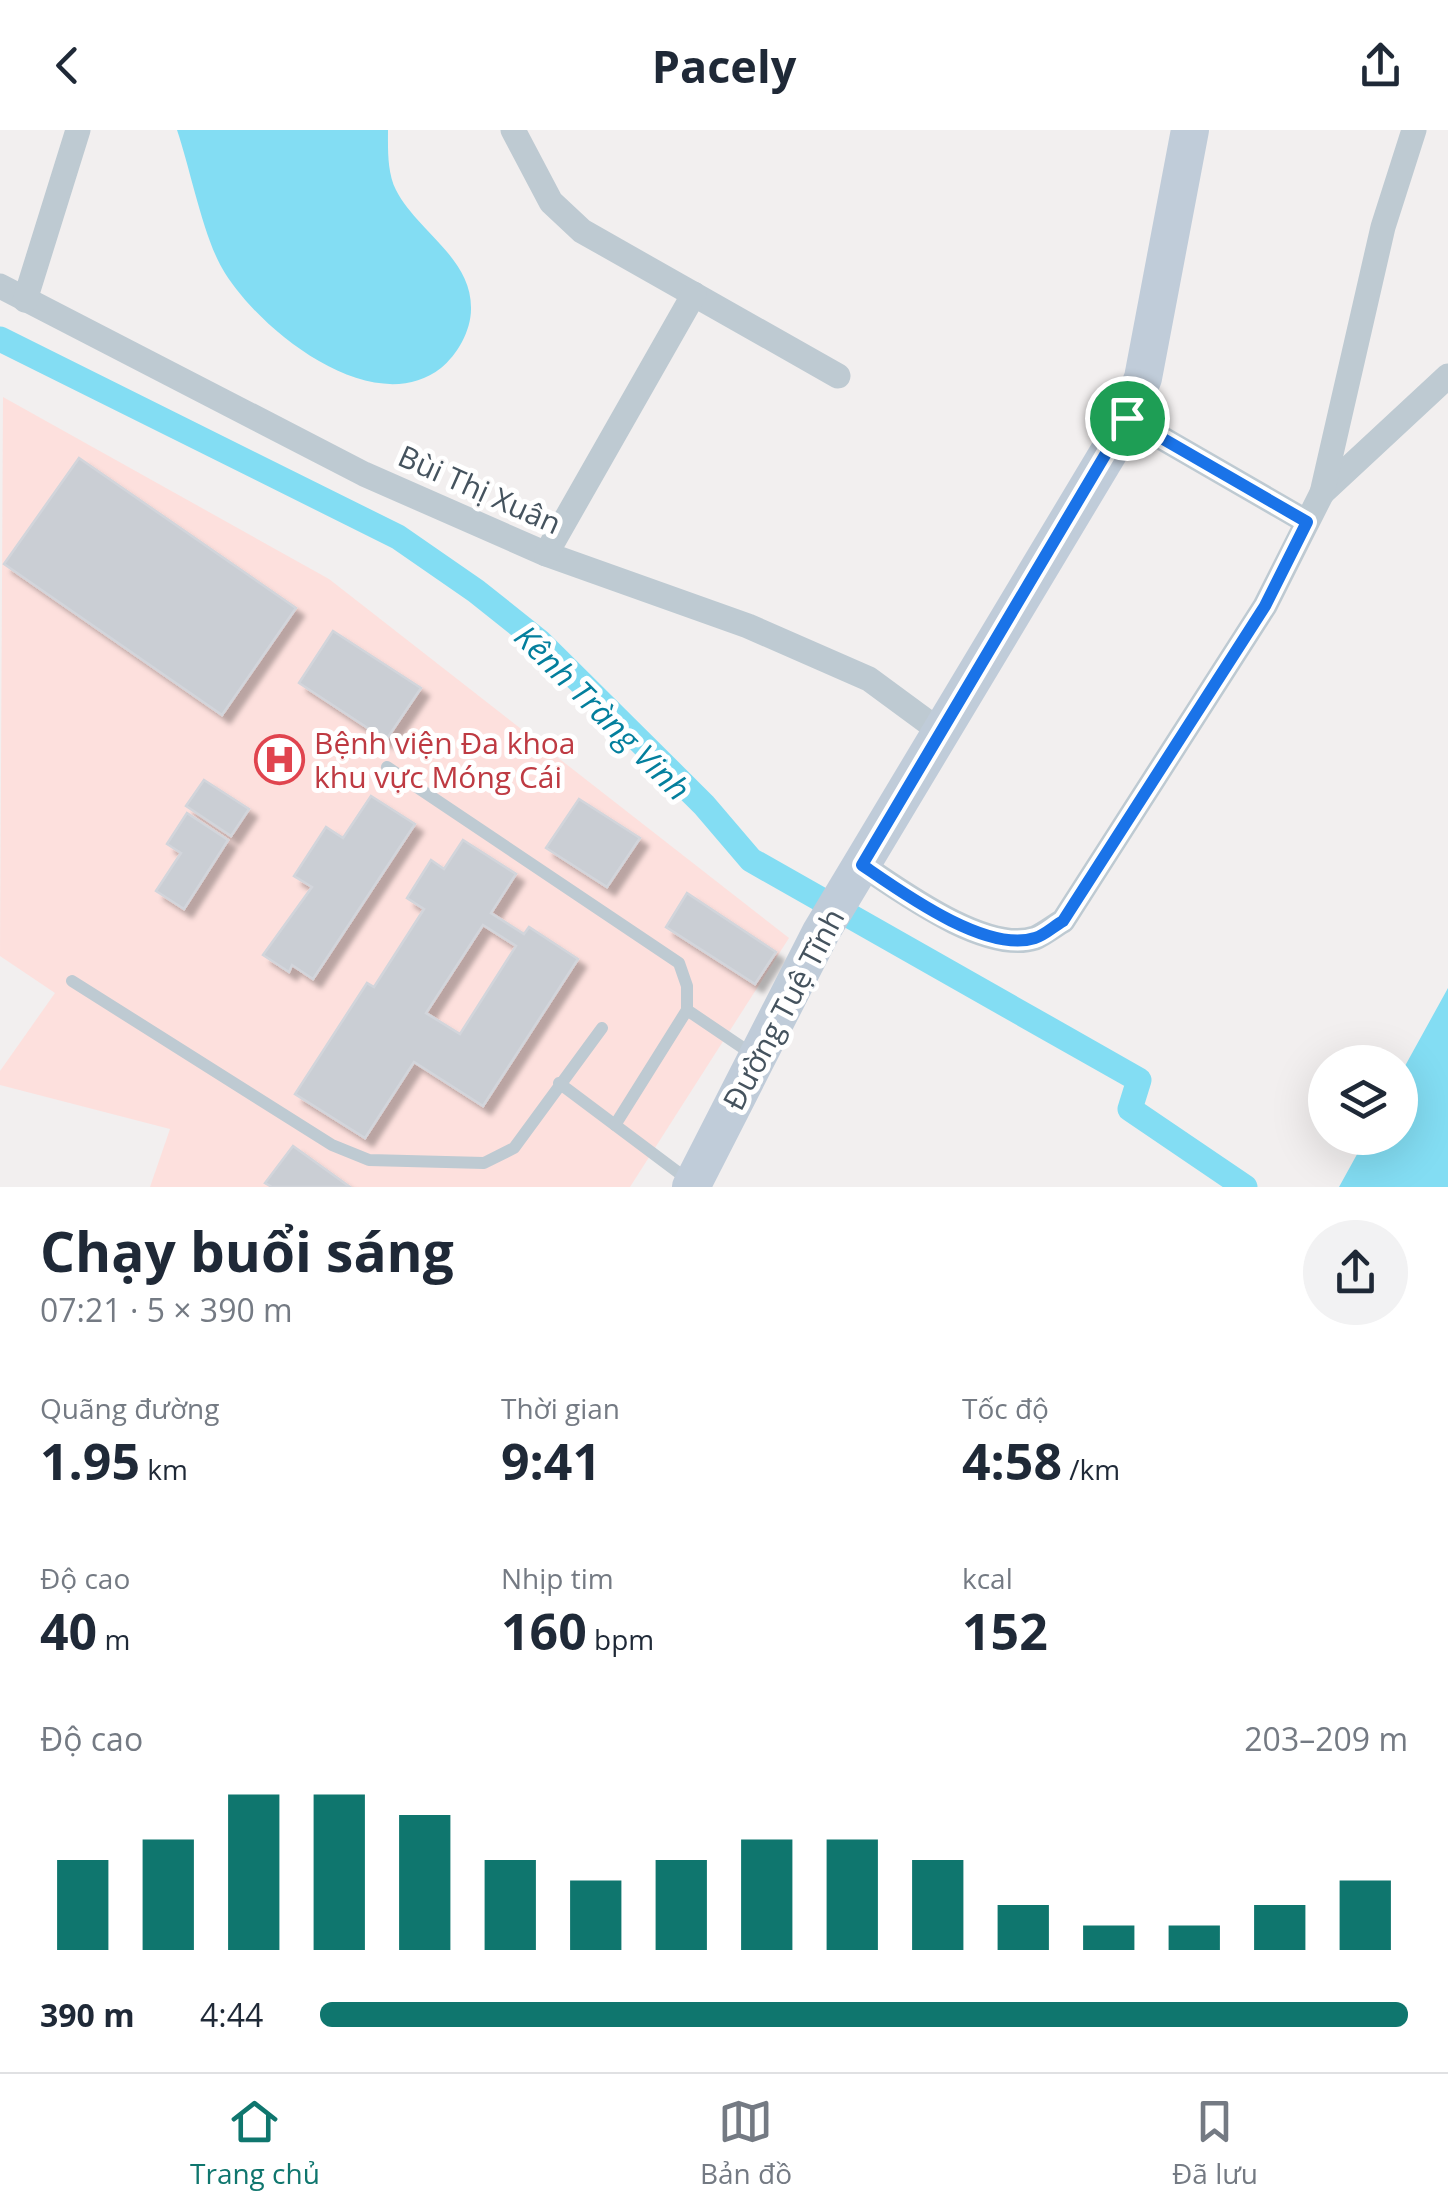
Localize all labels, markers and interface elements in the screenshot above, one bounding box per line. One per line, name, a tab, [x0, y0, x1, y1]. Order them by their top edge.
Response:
text: Pacely	[652, 35, 796, 96]
icon: back	[40, 38, 95, 93]
icon: share	[1353, 38, 1408, 93]
pin	[1085, 376, 1170, 461]
icon: arrive	[1100, 391, 1155, 446]
street label: Bùi Thị Xuân	[392, 435, 568, 543]
water label: Kênh Tràng Vinh	[506, 615, 700, 809]
place label: Bệnh viện Đa khoa khu vực Móng Cái	[314, 722, 576, 797]
hospital icon: Bệnh viện Đa khoa khu vực Móng Cái	[253, 733, 305, 785]
street label: Đường Tuệ Tĩnh	[713, 901, 853, 1117]
map controls	[1308, 1045, 1418, 1155]
button: layers	[1308, 1045, 1418, 1155]
text: Chạy buổi sáng	[40, 1213, 454, 1288]
button: share	[1303, 1220, 1408, 1325]
text: 07:21 · 5 × 390 m	[40, 1288, 293, 1331]
text: Quãng đường	[40, 1389, 219, 1427]
text: Thời gian	[501, 1389, 620, 1427]
text: Tốc độ	[962, 1389, 1049, 1427]
text: 1.95	[40, 1427, 140, 1495]
text: 9:41	[501, 1427, 601, 1495]
text: 4:58	[962, 1427, 1062, 1495]
text: km	[140, 1450, 188, 1488]
text: /km	[1062, 1450, 1120, 1488]
text: Độ cao	[40, 1559, 130, 1597]
text: Nhịp tim	[501, 1559, 614, 1597]
text: kcal	[962, 1559, 1013, 1597]
text: 40	[40, 1597, 97, 1665]
text: 160	[501, 1597, 587, 1665]
text: 152	[962, 1597, 1048, 1665]
text: m	[97, 1620, 130, 1658]
text: bpm	[587, 1620, 654, 1658]
text: Độ cao	[40, 1717, 143, 1760]
text: 203–209 m	[1244, 1717, 1408, 1760]
text: 390 m	[40, 1993, 135, 2036]
text: 4:44	[200, 1993, 263, 2036]
tab: Trang chủ	[190, 2094, 320, 2192]
tab: Bản đồ	[700, 2094, 792, 2192]
tab: Đã lưu	[1172, 2094, 1258, 2192]

